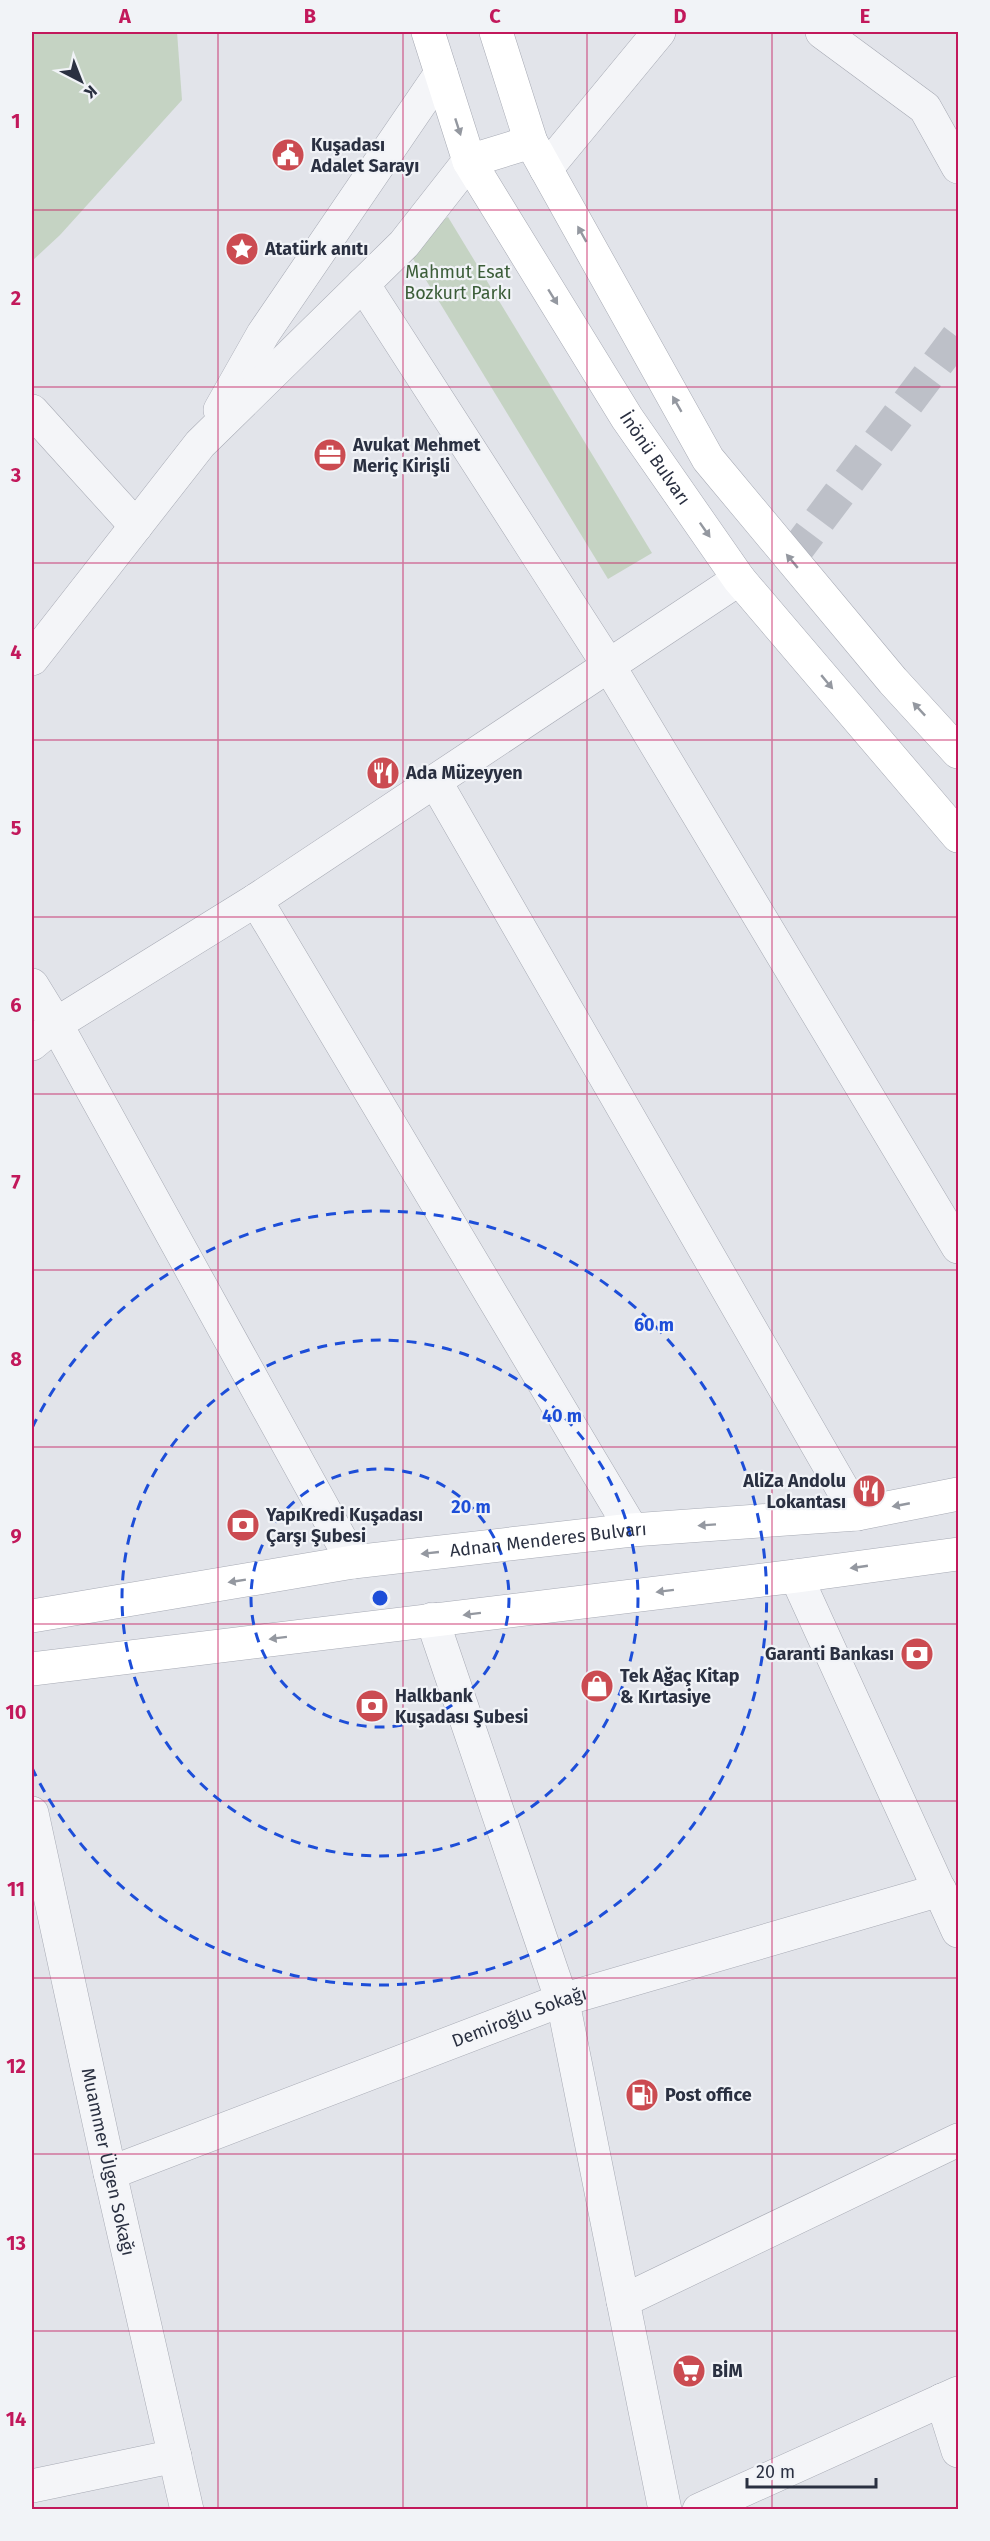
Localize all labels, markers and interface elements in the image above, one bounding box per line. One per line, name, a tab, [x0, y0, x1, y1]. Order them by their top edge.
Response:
text: A	[118, 4, 132, 28]
text: B	[304, 4, 316, 28]
text: C	[489, 4, 501, 28]
text: D	[673, 4, 687, 28]
text: E	[860, 4, 870, 28]
north arrow	[51, 51, 111, 111]
text: K	[80, 81, 101, 103]
text: 1	[11, 109, 21, 133]
one-way arrow	[454, 118, 463, 136]
place label: Kuşadası Adalet Sarayı	[310, 134, 419, 177]
public building icon: Kuşadası Adalet Sarayı	[270, 137, 306, 173]
one-way arrow	[577, 225, 587, 242]
place icon: Atatürk anıtı	[224, 231, 260, 267]
place label: Atatürk anıtı	[264, 238, 368, 260]
park label: Mahmut Esat Bozkurt Parkı	[404, 261, 512, 304]
text: 2	[11, 286, 21, 310]
one-way arrow	[547, 289, 558, 305]
one-way arrow	[671, 396, 682, 412]
street label: İnönü Bulvarı	[615, 407, 695, 509]
place label: Avukat Mehmet Meriç Kirişli	[352, 434, 482, 477]
office icon: Avukat Mehmet Meriç Kirişli	[312, 437, 348, 473]
text: 3	[10, 463, 21, 487]
one-way arrow	[699, 522, 711, 538]
one-way arrow	[785, 553, 798, 569]
text: 4	[10, 640, 22, 664]
one-way arrow	[820, 674, 833, 689]
one-way arrow	[913, 702, 926, 717]
restaurant icon: Ada Müzeyyen	[365, 755, 401, 791]
place label: Ada Müzeyyen	[405, 762, 523, 784]
text: 5	[11, 816, 22, 840]
text: 6	[10, 993, 22, 1017]
text: 7	[11, 1170, 21, 1194]
text: 60 m	[634, 1314, 674, 1336]
text: 8	[10, 1347, 22, 1371]
text: 40 m	[542, 1405, 582, 1427]
place label: AliZa Andolu Lokantası	[742, 1470, 846, 1513]
restaurant icon: AliZa Andolu Lokantası	[851, 1473, 887, 1509]
text: 20 m	[451, 1496, 491, 1518]
one-way arrow	[891, 1501, 910, 1510]
place label: YapıKredi Kuşadası Çarşı Şubesi	[265, 1504, 423, 1547]
bank icon: YapıKredi Kuşadası Çarşı Şubesi	[225, 1507, 261, 1543]
street label: Adnan Menderes Bulvarı	[449, 1518, 647, 1562]
one-way arrow	[698, 1520, 717, 1529]
text: 9	[10, 1524, 22, 1548]
one-way arrow	[420, 1548, 439, 1558]
one-way arrow	[849, 1563, 868, 1572]
one-way arrow	[227, 1576, 246, 1585]
one-way arrow	[656, 1586, 675, 1596]
centre of rings	[370, 1588, 390, 1608]
one-way arrow	[462, 1609, 481, 1619]
one-way arrow	[269, 1633, 288, 1643]
bank icon: Garanti Bankası	[899, 1636, 935, 1672]
place label: Garanti Bankası	[765, 1643, 894, 1665]
place label: Tek Ağaç Kitap & Kırtasiye	[620, 1665, 740, 1708]
shop icon: Tek Ağaç Kitap & Kırtasiye	[579, 1668, 615, 1704]
place label: Halkbank Kuşadası Şubesi	[395, 1685, 528, 1728]
bank icon: Halkbank Kuşadası Şubesi	[354, 1688, 390, 1724]
text: 10	[6, 1700, 26, 1724]
text: 11	[7, 1877, 25, 1901]
street label: Demiroğlu Sokağı	[449, 1982, 589, 2052]
text: 12	[6, 2054, 26, 2078]
street label: Muammer Ülgen Sokağı	[77, 2066, 140, 2258]
fuel station icon: Post office	[624, 2077, 660, 2113]
place label: Post office	[665, 2084, 752, 2106]
text: 13	[6, 2231, 26, 2255]
supermarket icon: BİM	[671, 2353, 707, 2389]
place label: BİM	[712, 2360, 743, 2382]
text: 14	[6, 2407, 26, 2431]
scale bar	[747, 2451, 876, 2489]
text: 20 m	[756, 2461, 795, 2483]

